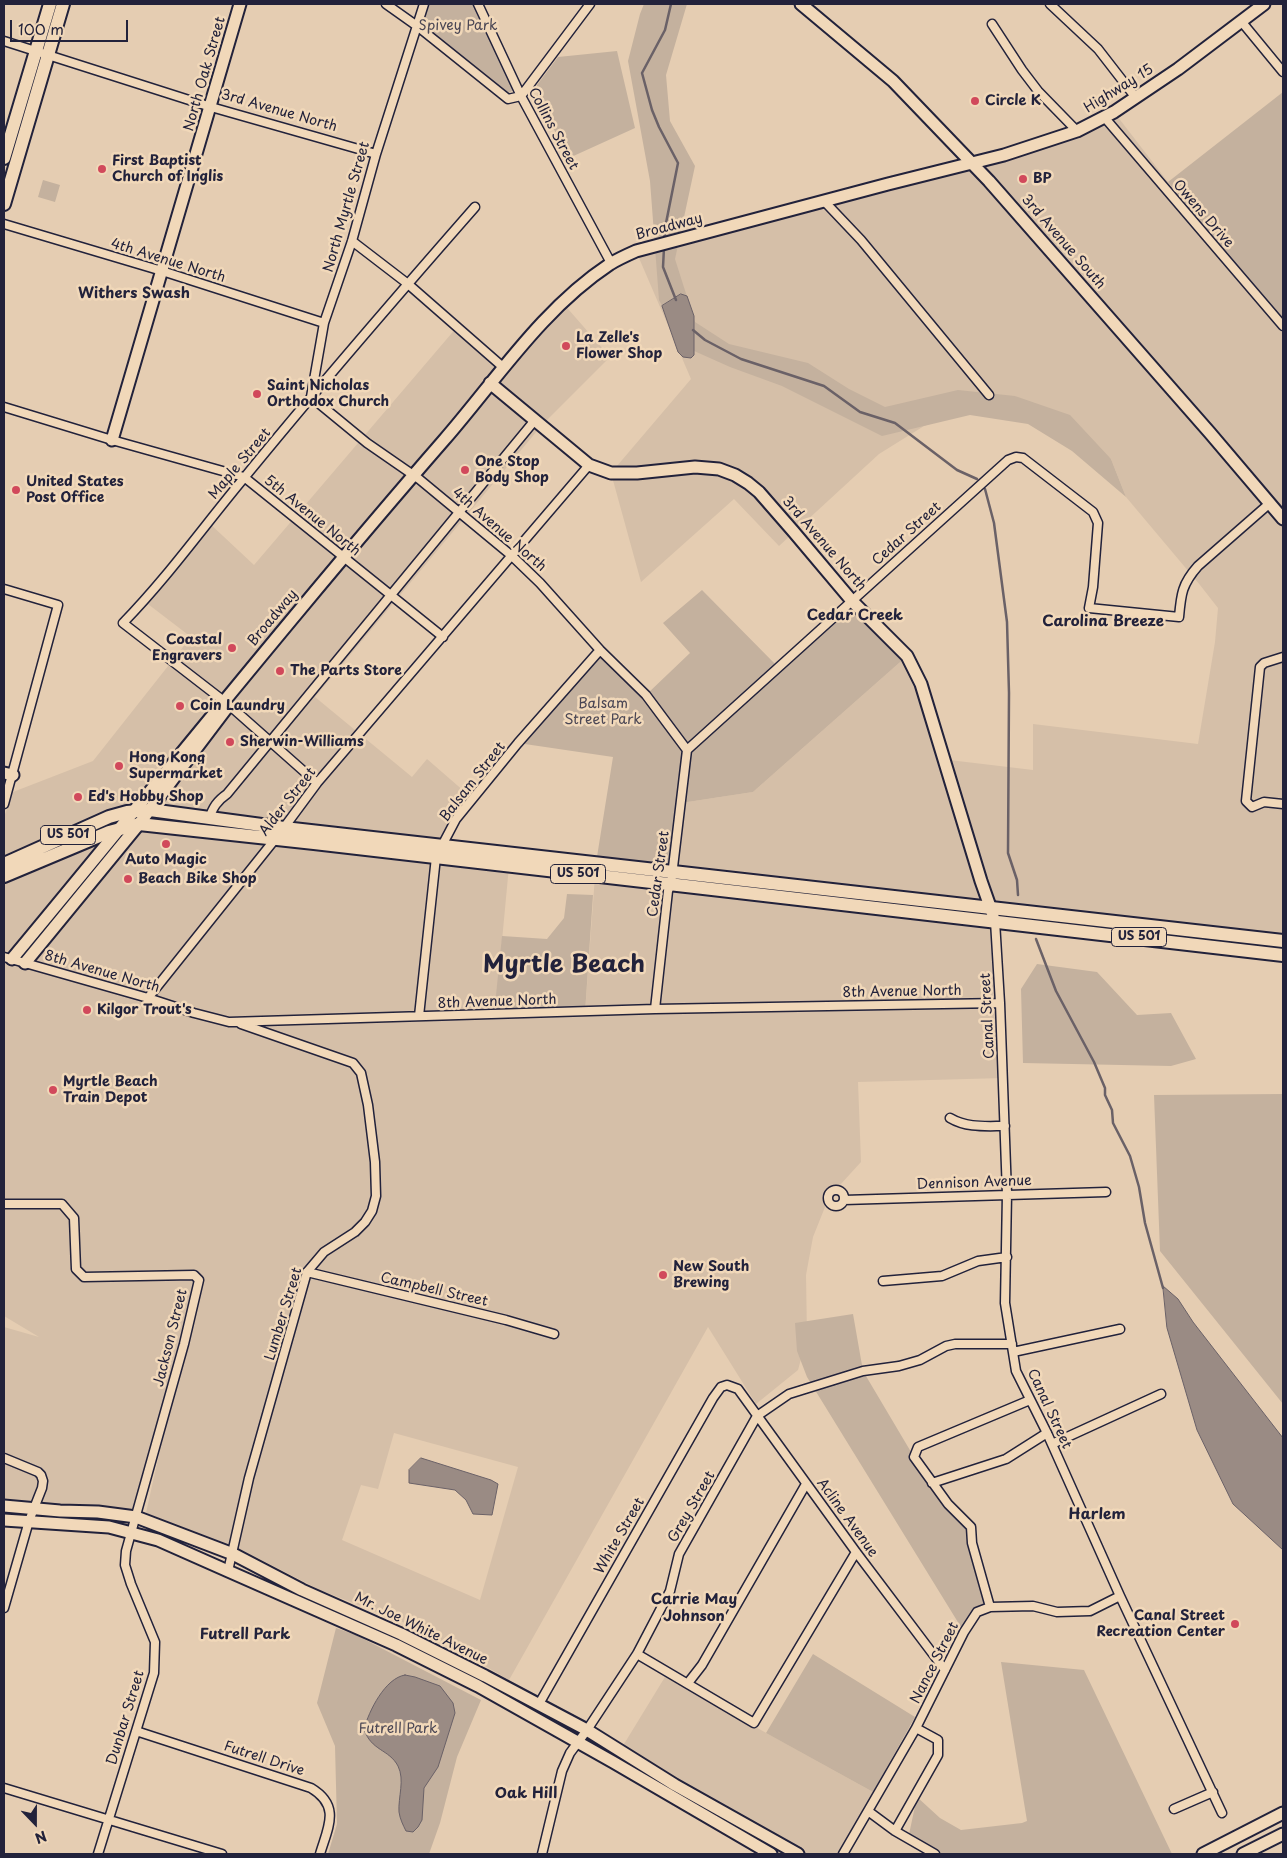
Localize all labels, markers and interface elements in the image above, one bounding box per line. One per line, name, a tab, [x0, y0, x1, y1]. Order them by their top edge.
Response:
scale bar	[12, 10, 130, 42]
street label: North Oak Street	[181, 15, 229, 133]
text: 100 m	[18, 17, 64, 40]
park label: Spivey Park	[419, 18, 497, 34]
street label: Highway 15	[1081, 61, 1157, 117]
street label: Collins Street	[524, 85, 582, 173]
street label: 3rd Avenue North	[219, 86, 339, 136]
place label: Circle K	[985, 93, 1041, 109]
marker: Circle K	[969, 95, 981, 107]
street label: North Myrtle Street	[320, 140, 374, 274]
place label: First Baptist Church of Inglis	[112, 153, 223, 186]
marker: First Baptist Church of Inglis	[96, 163, 108, 175]
place label: BP	[1033, 171, 1052, 187]
marker: BP	[1017, 173, 1029, 185]
street label: Owens Drive	[1169, 177, 1237, 251]
street label: 3rd Avenue South	[1018, 191, 1108, 293]
street label: Broadway	[634, 210, 704, 244]
street label: 4th Avenue North	[109, 236, 227, 286]
district label: Withers Swash	[78, 285, 190, 303]
place label: La Zelle's Flower Shop	[576, 330, 662, 362]
marker: La Zelle's Flower Shop	[560, 340, 572, 352]
place label: Saint Nicholas Orthodox Church	[267, 378, 389, 411]
marker: Saint Nicholas Orthodox Church	[251, 388, 263, 400]
street label: Maple Street	[205, 425, 275, 503]
place label: One Stop Body Shop	[475, 454, 549, 487]
marker: One Stop Body Shop	[459, 464, 471, 476]
street label: 5th Avenue North	[261, 472, 363, 560]
place label: United States Post Office	[26, 474, 124, 507]
marker: United States Post Office	[10, 484, 22, 496]
street label: 4th Avenue North	[449, 485, 549, 575]
street label: 3rd Avenue North	[778, 493, 870, 595]
street label: Cedar Street	[869, 499, 945, 569]
street label: Broadway	[245, 586, 301, 650]
district label: Cedar Creek	[807, 607, 903, 625]
district label: Carolina Breeze	[1042, 613, 1164, 631]
place label: Coastal Engravers	[152, 632, 222, 664]
marker: Coastal Engravers	[226, 642, 238, 654]
place label: The Parts Store	[290, 663, 402, 679]
marker: The Parts Store	[274, 665, 286, 677]
park label: Balsam Street Park	[564, 696, 642, 729]
place label: Coin Laundry	[190, 698, 285, 714]
marker: Coin Laundry	[174, 700, 186, 712]
place label: Sherwin-Williams	[240, 734, 364, 750]
marker: Sherwin-Williams	[224, 736, 236, 748]
street label: Balsam Street	[437, 739, 509, 825]
place label: Hong Kong Supermarket	[129, 750, 223, 782]
marker: Hong Kong Supermarket	[113, 760, 125, 772]
street label: Alder Street	[256, 765, 320, 839]
place label: Ed's Hobby Shop	[88, 789, 203, 805]
marker: Ed's Hobby Shop	[72, 791, 84, 803]
road number: US 501	[40, 826, 96, 844]
street label: Cedar Street	[645, 830, 673, 918]
marker: Auto Magic	[160, 838, 172, 850]
place label: Auto Magic	[125, 852, 207, 868]
road number: US 501	[550, 864, 606, 884]
place label: Beach Bike Shop	[138, 871, 257, 887]
marker: Beach Bike Shop	[122, 873, 134, 885]
road number: US 501	[1112, 928, 1166, 946]
street label: 8th Avenue North	[42, 948, 162, 996]
district label: Myrtle Beach	[483, 951, 645, 979]
street label: Canal Street	[977, 973, 999, 1059]
street label: 8th Avenue North	[842, 983, 962, 1001]
street label: 8th Avenue North	[437, 992, 557, 1012]
place label: Kilgor Trout's	[97, 1002, 192, 1018]
marker: Kilgor Trout's	[81, 1004, 93, 1016]
place label: Myrtle Beach Train Depot	[63, 1074, 158, 1106]
marker: Myrtle Beach Train Depot	[47, 1084, 59, 1096]
street label: Dennison Avenue	[916, 1173, 1032, 1193]
place label: New South Brewing	[673, 1259, 749, 1292]
street label: Lumber Street	[262, 1266, 306, 1362]
street label: Campbell Street	[379, 1269, 489, 1311]
marker: New South Brewing	[657, 1269, 669, 1281]
street label: Jackson Street	[151, 1287, 191, 1389]
street label: Canal Street	[1023, 1366, 1075, 1452]
street label: Grey Street	[665, 1468, 719, 1546]
street label: Acline Avenue	[813, 1475, 881, 1561]
street label: White Street	[591, 1495, 649, 1577]
district label: Harlem	[1069, 1506, 1125, 1524]
street label: Mr. Joe White Avenue	[351, 1589, 491, 1669]
district label: Carrie May Johnson	[651, 1591, 737, 1626]
place label: Canal Street Recreation Center	[1096, 1608, 1225, 1640]
marker: Canal Street Recreation Center	[1229, 1618, 1241, 1630]
street label: Nance Street	[907, 1619, 963, 1707]
district label: Futrell Park	[200, 1626, 290, 1644]
street label: Dunbar Street	[104, 1669, 148, 1767]
park label: Futrell Park	[358, 1721, 438, 1737]
street label: Futrell Drive	[222, 1738, 306, 1780]
district label: Oak Hill	[495, 1785, 557, 1803]
north arrow	[10, 1798, 60, 1848]
text: N	[32, 1826, 50, 1849]

